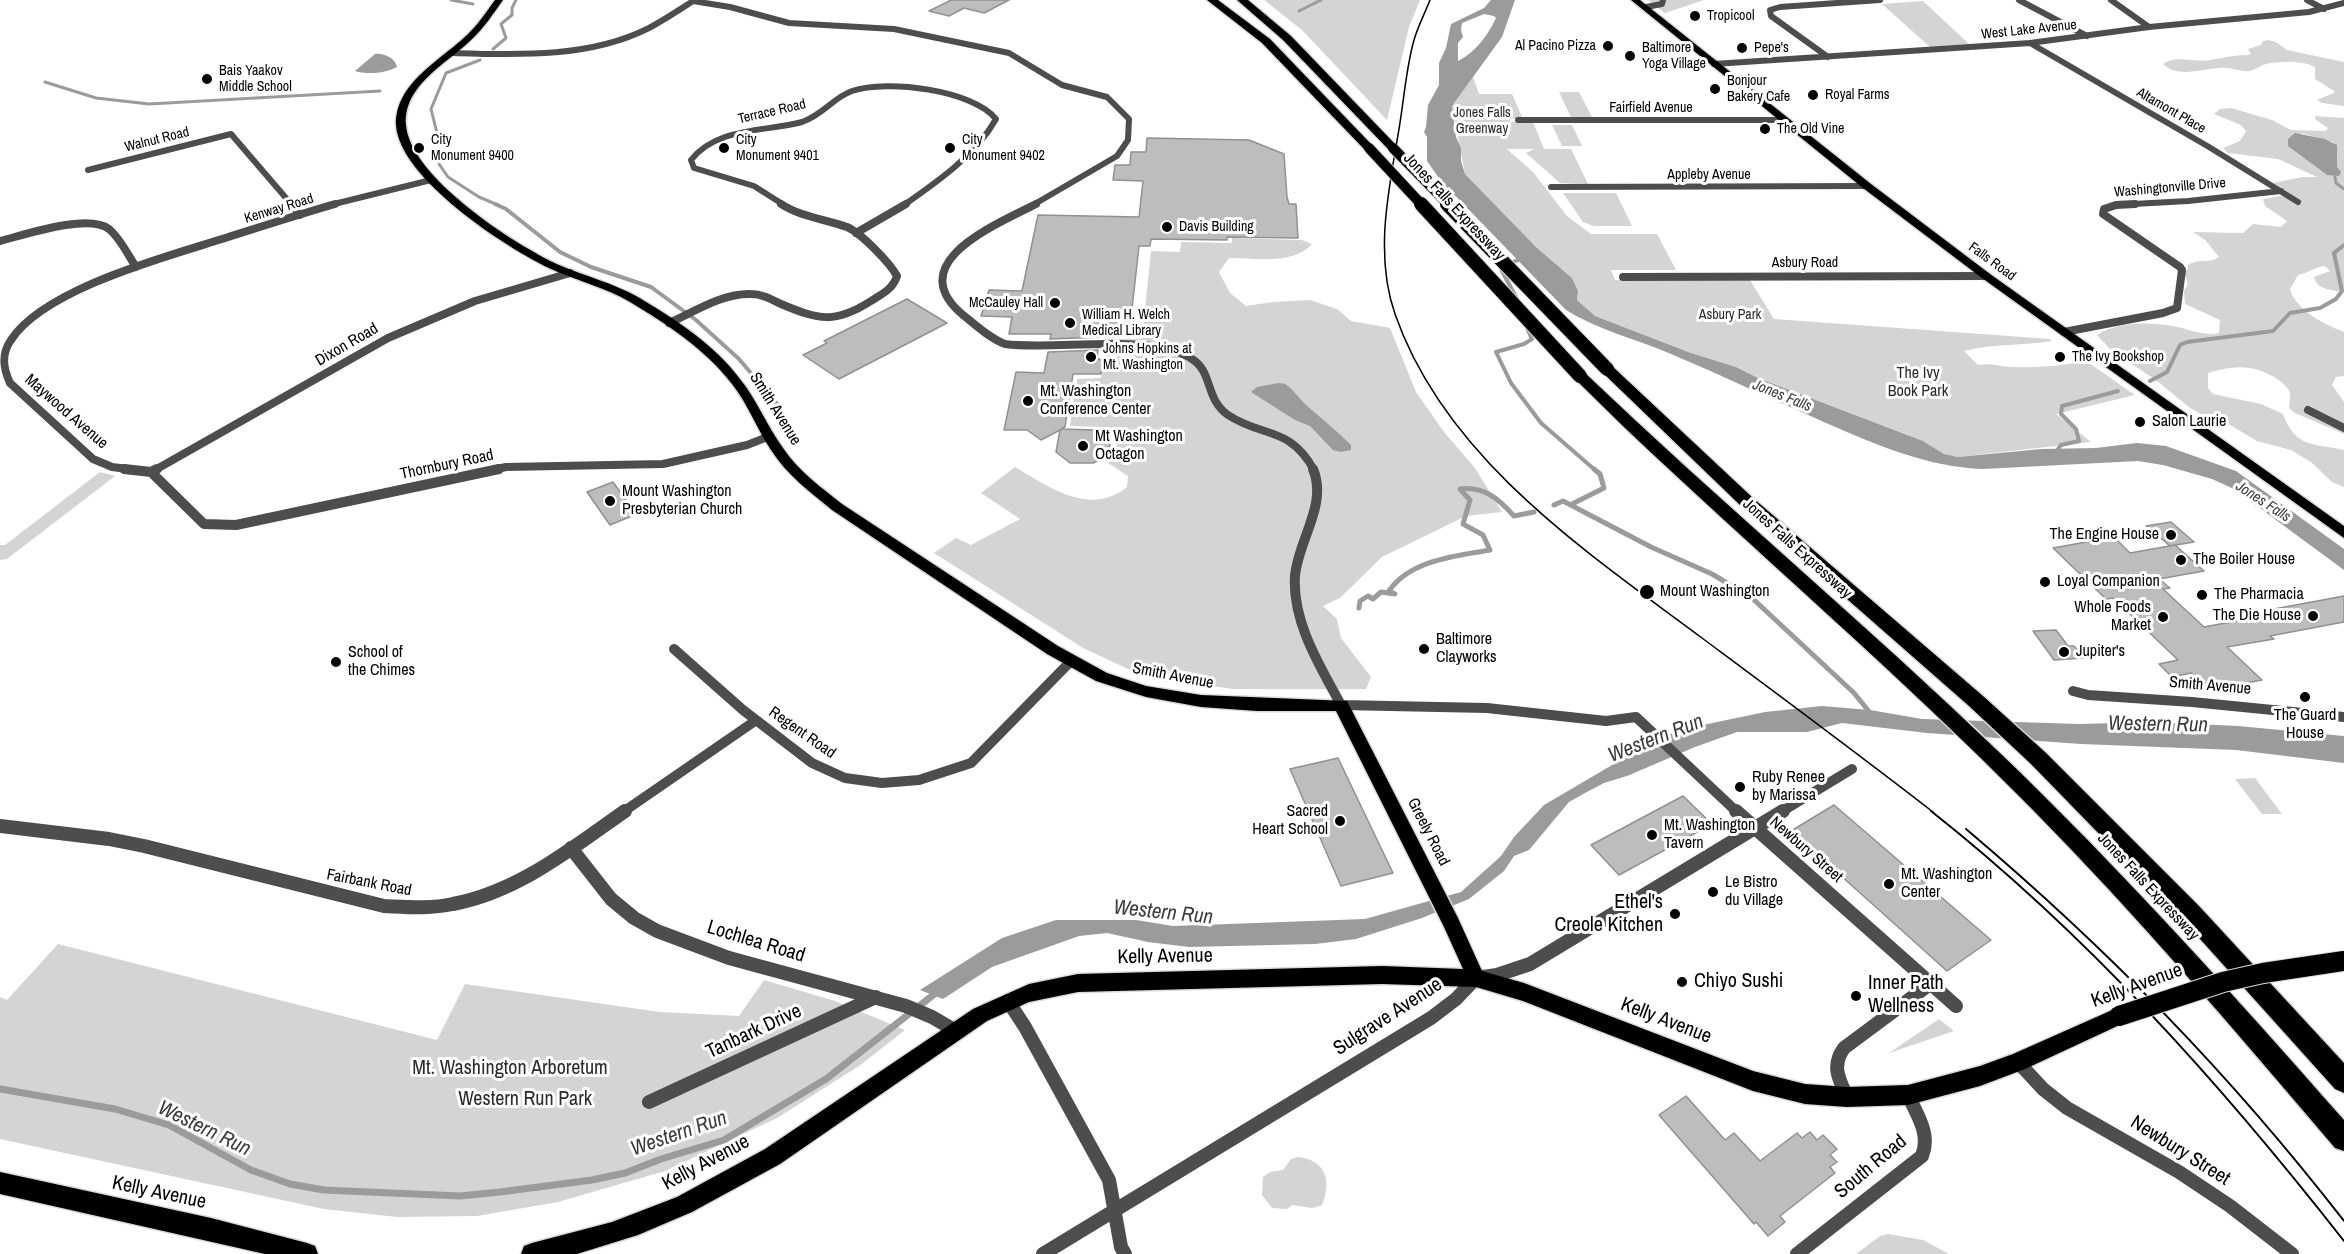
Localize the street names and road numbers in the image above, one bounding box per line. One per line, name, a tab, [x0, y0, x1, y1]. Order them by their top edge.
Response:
street label: West Lake Avenue	[1980, 17, 2078, 43]
street label: Altamont Place	[2133, 84, 2209, 138]
street label: Terrace Road	[737, 96, 807, 128]
street label: Fairfield Avenue	[1609, 100, 1693, 116]
street label: Walnut Road	[123, 124, 191, 156]
street label: Jones Falls Expressway	[1399, 149, 1509, 265]
street label: Appleby Avenue	[1667, 167, 1751, 183]
street label: Washingtonville Drive	[2114, 175, 2226, 201]
street label: Kenway Road	[242, 191, 316, 227]
street label: Falls Road	[1965, 239, 2019, 285]
street label: Asbury Road	[1772, 255, 1838, 271]
street label: Dixon Road	[312, 319, 382, 371]
street label: Smith Avenue	[745, 369, 805, 449]
street label: Maywood Avenue	[20, 371, 112, 453]
street label: Thornbury Road	[399, 446, 495, 484]
street label: Jones Falls Expressway	[1739, 495, 1855, 603]
street label: Smith Avenue	[1131, 659, 1215, 693]
street label: Smith Avenue	[2168, 673, 2252, 699]
street label: Regent Road	[765, 703, 839, 763]
street label: Greely Road	[1403, 795, 1453, 869]
street label: Newbury Street	[1766, 813, 1846, 887]
street label: Jones Falls Expressway	[2093, 829, 2203, 945]
street label: Fairbank Road	[325, 865, 413, 901]
street label: Lochlea Road	[704, 916, 808, 968]
street label: Kelly Avenue	[1117, 944, 1213, 970]
street label: Kelly Avenue	[2088, 958, 2186, 1014]
street label: Sulgrave Avenue	[1329, 973, 1447, 1061]
street label: Kelly Avenue	[1617, 993, 1715, 1049]
street label: Tanbark Drive	[703, 999, 805, 1065]
street label: Newbury Street	[2126, 1111, 2234, 1191]
street label: Kelly Avenue	[658, 1130, 754, 1196]
street label: South Road	[1830, 1130, 1912, 1204]
street label: Kelly Avenue	[110, 1171, 208, 1215]

